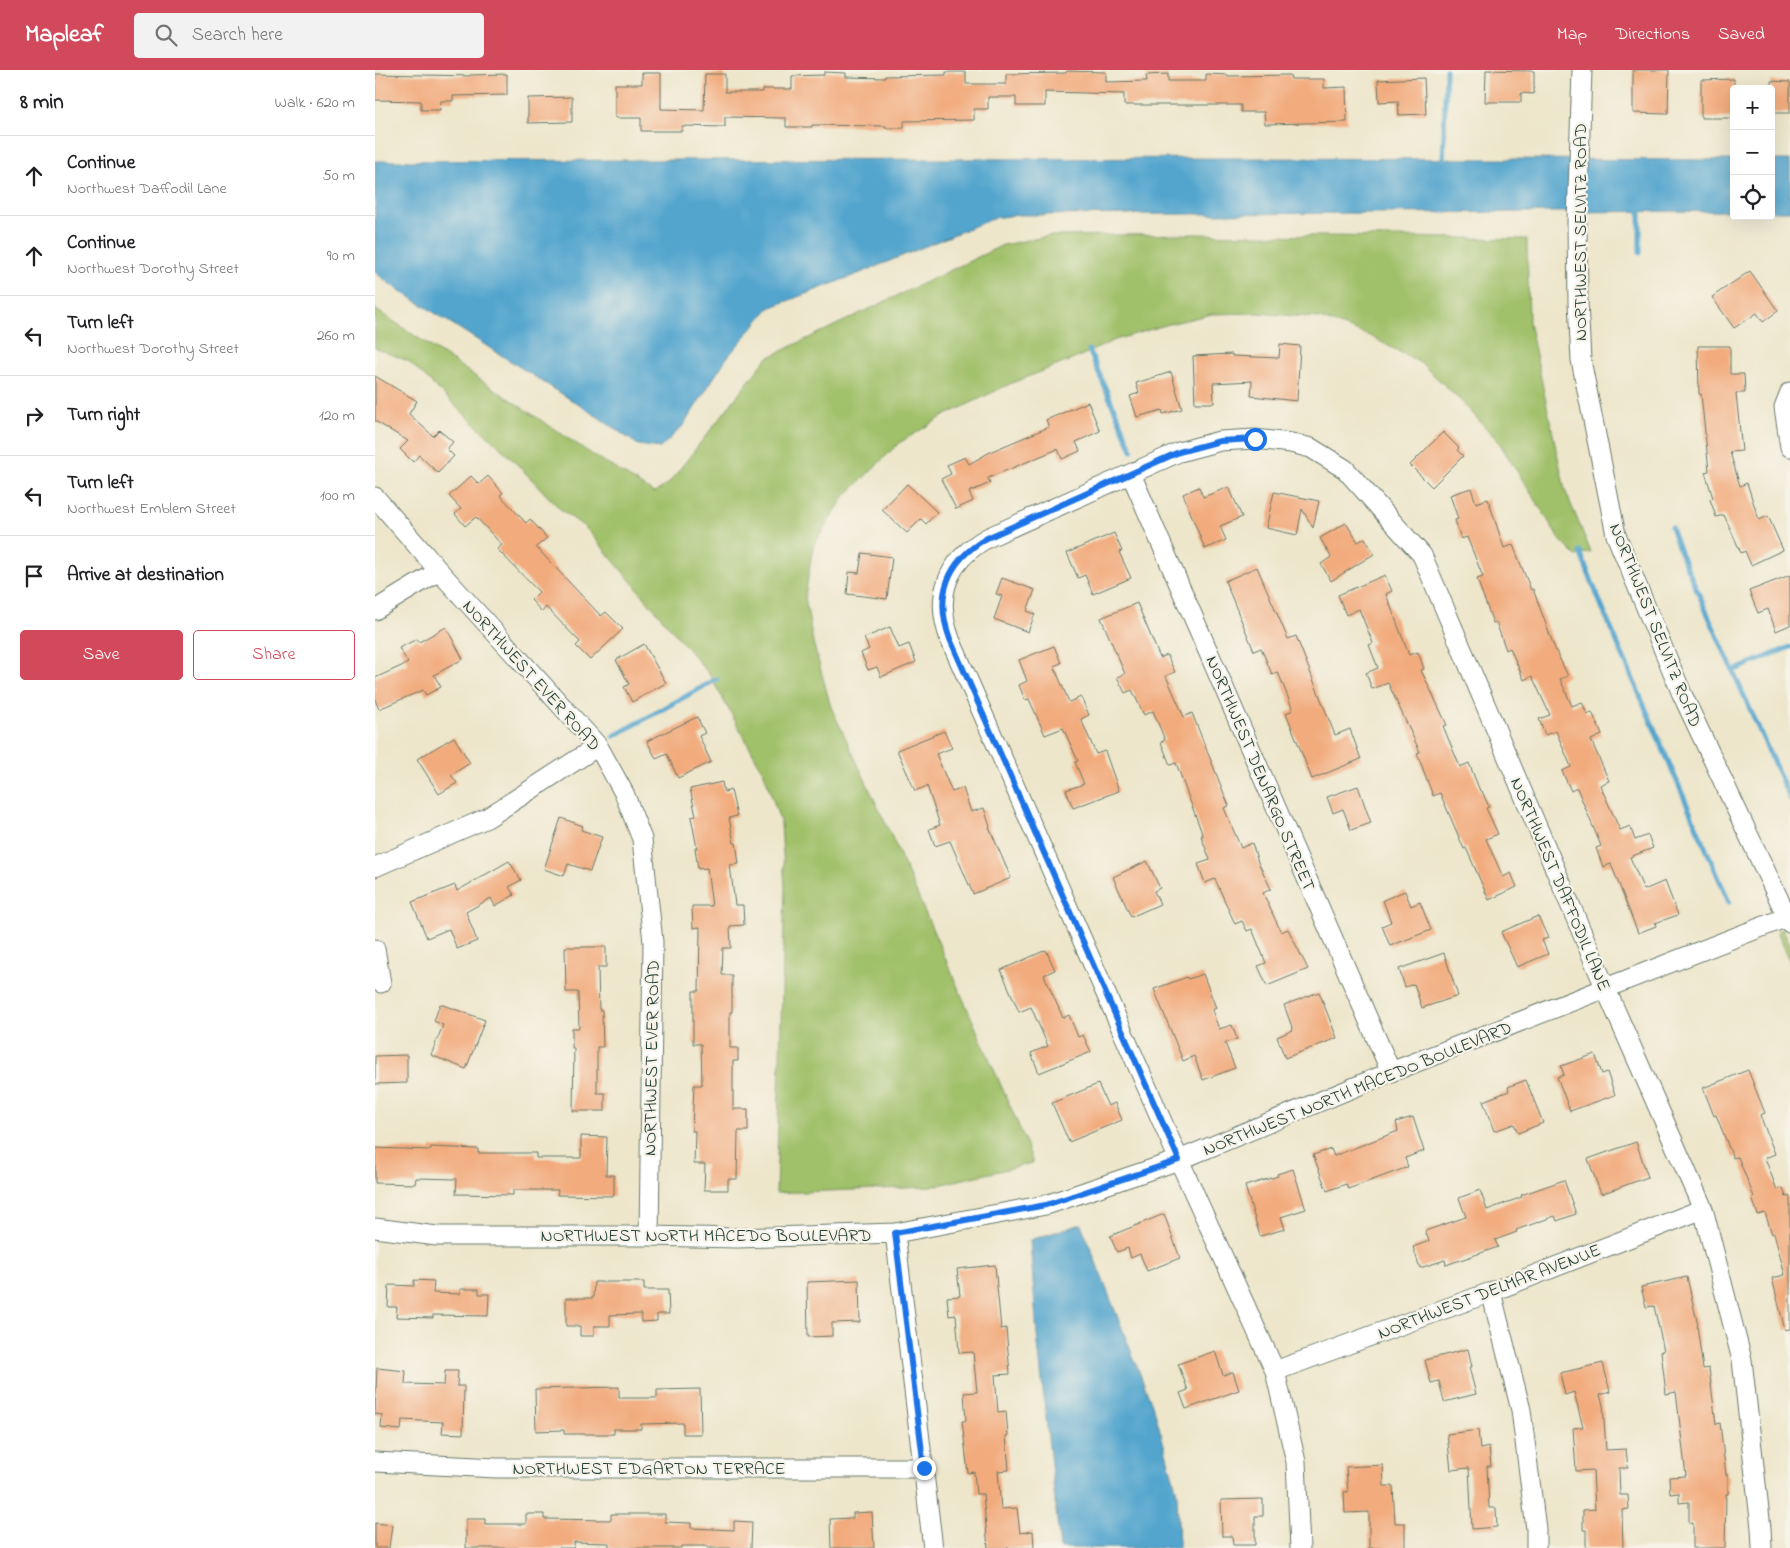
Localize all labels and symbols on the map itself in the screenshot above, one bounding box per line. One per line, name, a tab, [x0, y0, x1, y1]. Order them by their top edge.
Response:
street label: NORTHWEST SELVITZ ROAD	[1569, 123, 1595, 341]
route start	[1244, 428, 1267, 451]
street label: NORTHWEST SELVITZ ROAD	[1601, 520, 1707, 732]
street label: NORTHWEST EVER ROAD	[455, 595, 606, 758]
street label: NORTHWEST DENARGO STREET	[1198, 652, 1321, 895]
street label: NORTHWEST DAFFODIL LANE	[1502, 774, 1616, 996]
street label: NORTHWEST EVER ROAD	[638, 960, 668, 1156]
street label: NORTHWEST NORTH MACEDO BOULEVARD	[1199, 1016, 1516, 1164]
street label: NORTHWEST NORTH MACEDO BOULEVARD	[541, 1224, 871, 1250]
street label: NORTHWEST DELMAR AVENUE	[1374, 1238, 1605, 1347]
street label: NORTHWEST EDGARTON TERRACE	[512, 1457, 786, 1483]
route end	[913, 1457, 936, 1480]

